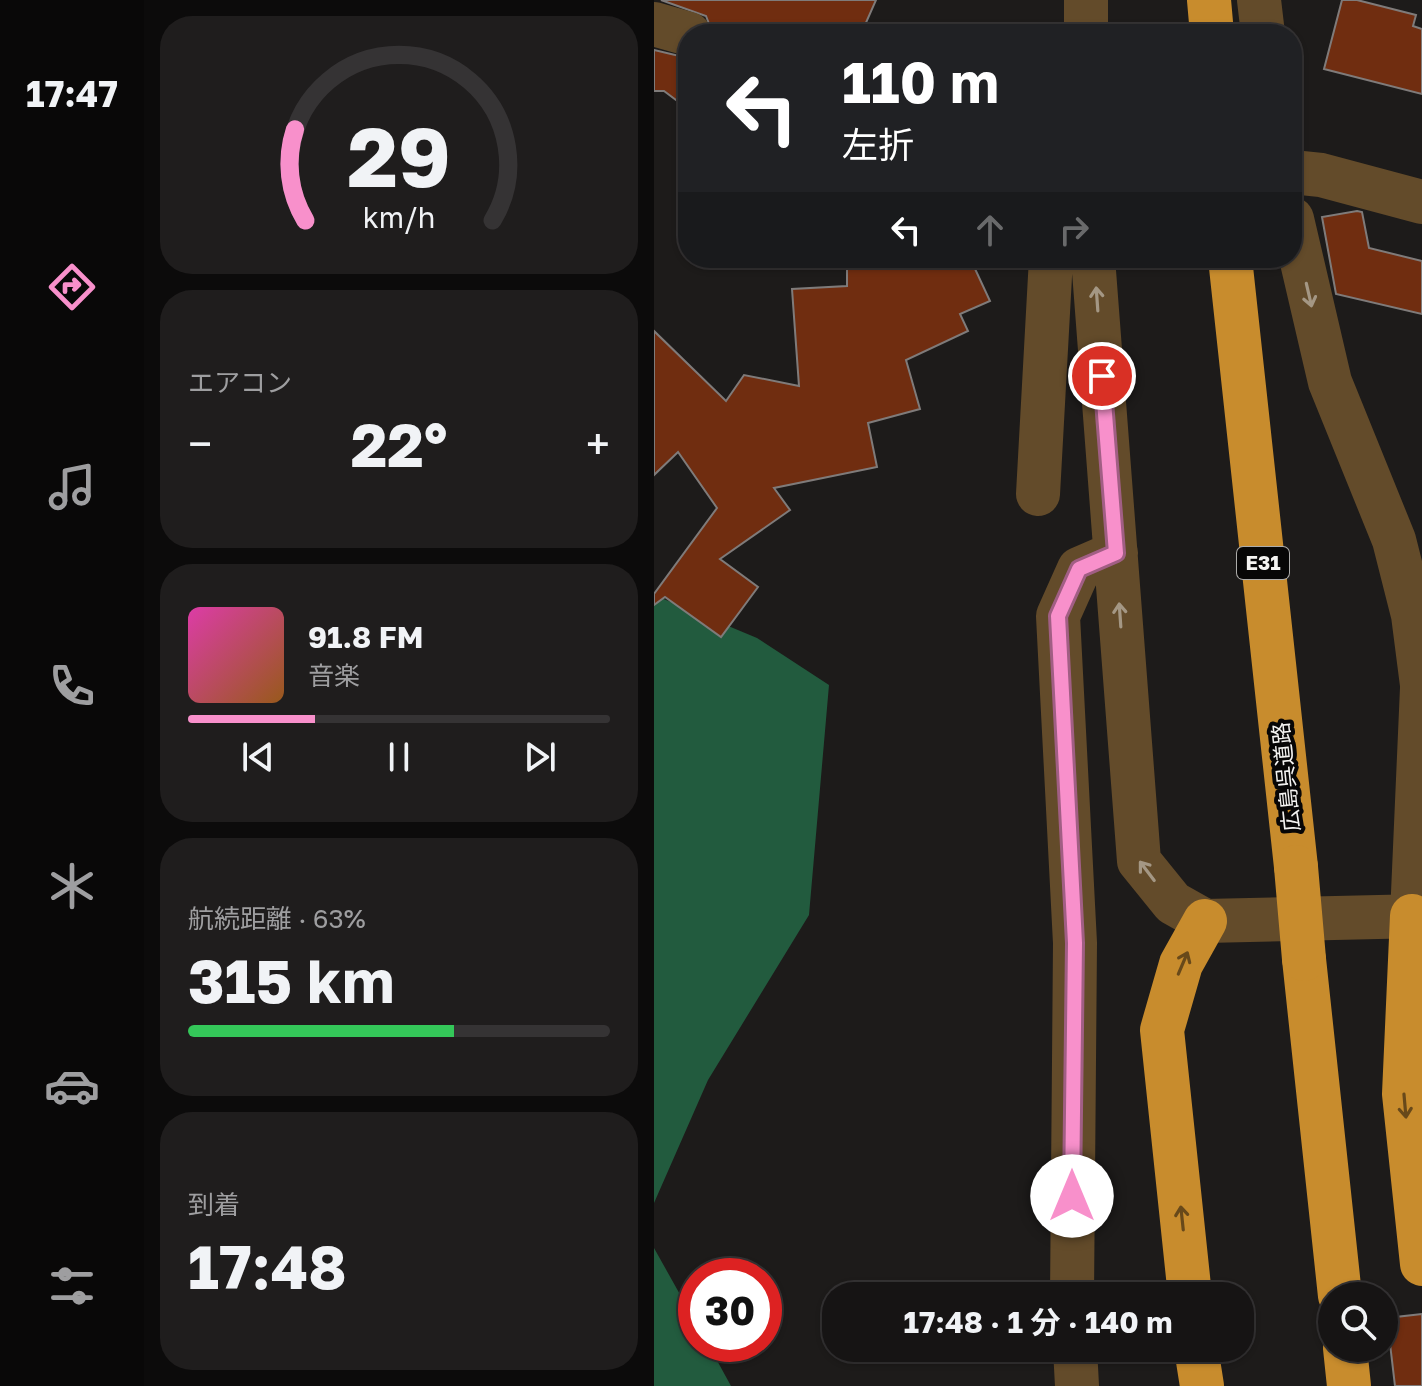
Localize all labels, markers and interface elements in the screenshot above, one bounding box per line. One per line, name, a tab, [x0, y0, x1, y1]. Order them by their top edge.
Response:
text: 110 m	[842, 48, 999, 115]
icon: left	[710, 56, 814, 160]
text: 17:47	[26, 72, 118, 115]
text: 29	[347, 105, 451, 205]
text: 左折	[842, 123, 914, 166]
text: km/h	[363, 200, 435, 234]
icon: left	[884, 208, 928, 252]
icon: ahead	[968, 208, 1012, 252]
icon: right	[1052, 208, 1096, 252]
icon: directions	[44, 259, 100, 315]
one-way arrow	[1303, 282, 1318, 308]
one-way arrow	[1089, 286, 1104, 313]
pin	[1068, 342, 1136, 410]
icon: arrive	[1080, 354, 1124, 398]
text: エアコン	[188, 367, 292, 398]
text: 22°	[351, 408, 447, 480]
text: −	[188, 417, 212, 470]
text: +	[586, 417, 610, 470]
icon: music	[44, 459, 100, 515]
road number: E31	[1237, 547, 1289, 579]
one-way arrow	[1112, 602, 1127, 628]
text: 91.8 FM	[308, 619, 423, 655]
icon: phone	[44, 658, 100, 714]
text: 音楽	[308, 660, 360, 691]
street label: 広島呉道路	[1266, 721, 1305, 833]
icon: previous	[236, 735, 280, 779]
icon: pause	[377, 735, 421, 779]
icon: next	[518, 735, 562, 779]
icon: climate	[44, 858, 100, 914]
one-way arrow	[1139, 861, 1156, 882]
text: 航続距離 · 63%	[188, 903, 366, 934]
text: 315 km	[188, 944, 394, 1016]
one-way arrow	[1177, 951, 1192, 976]
icon: car	[44, 1058, 100, 1114]
one-way arrow	[1398, 1092, 1413, 1119]
position arrow	[1030, 1154, 1114, 1238]
text: 到着	[188, 1189, 240, 1220]
one-way arrow	[1174, 1206, 1189, 1232]
text: 17:48	[188, 1230, 347, 1302]
icon: filters	[44, 1258, 100, 1314]
speed limit sign: 30	[678, 1258, 782, 1362]
map controls	[1318, 1282, 1398, 1362]
button: search	[1318, 1282, 1398, 1362]
text: 17:48 · 1 分 · 140 m	[904, 1304, 1172, 1340]

